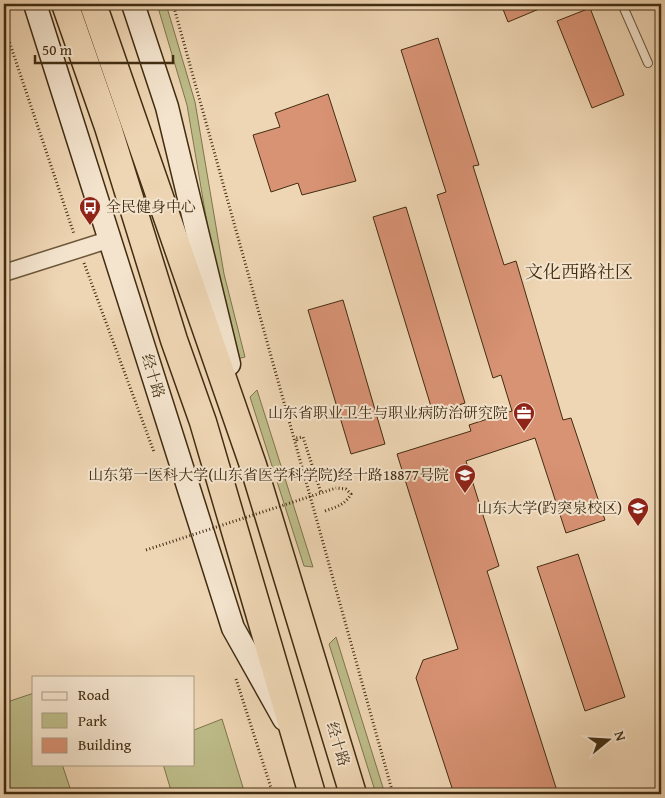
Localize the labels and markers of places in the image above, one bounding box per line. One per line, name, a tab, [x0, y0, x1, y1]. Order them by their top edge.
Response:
bus stop icon: 全民健身中心	[78, 195, 102, 226]
place label: 全民健身中心	[106, 196, 196, 217]
office icon: 山东省职业卫生与职业病防治研究院	[512, 401, 536, 432]
place label: 山东省职业卫生与职业病防治研究院	[268, 402, 508, 423]
school or university icon: 山东第一医科大学(山东省医学科学院)经十路18877号院	[453, 463, 477, 494]
place label: 山东第一医科大学(山东省医学科学院)经十路18877号院	[88, 464, 449, 485]
school or university icon: 山东大学(趵突泉校区)	[626, 496, 650, 527]
place label: 山东大学(趵突泉校区)	[477, 497, 622, 518]

